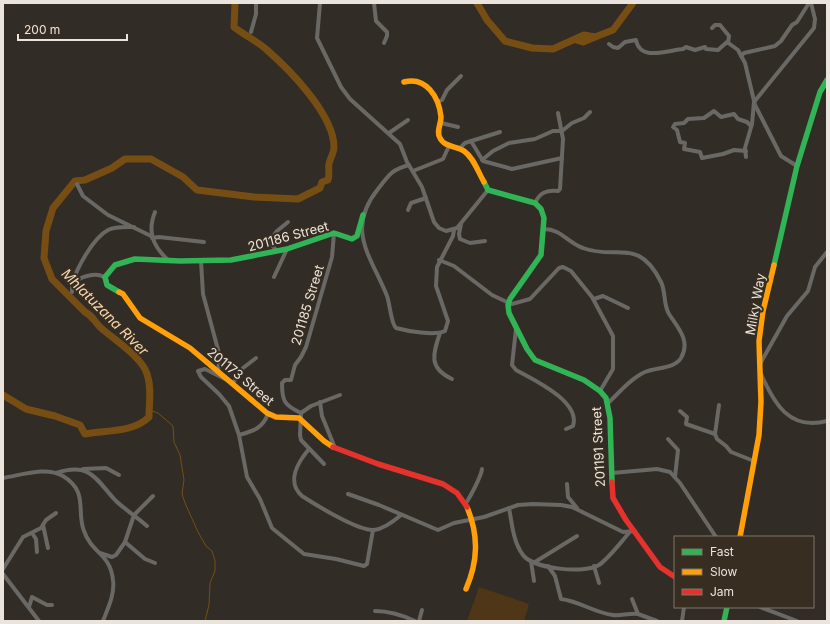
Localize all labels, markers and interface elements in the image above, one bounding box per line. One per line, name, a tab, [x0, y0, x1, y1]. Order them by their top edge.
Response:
scale bar	[18, 16, 127, 42]
text: 200 m	[24, 22, 60, 37]
street label: 201186 Street	[246, 218, 330, 254]
street label: 201185 Street	[287, 263, 327, 347]
water label: Mhlatuzana River	[58, 265, 153, 359]
street label: Milky Way	[742, 272, 768, 336]
street label: 201173 Street	[204, 343, 278, 409]
street label: 201191 Street	[588, 406, 608, 488]
legend	[674, 536, 814, 608]
text: Fast	[710, 544, 734, 559]
text: Slow	[710, 564, 738, 579]
text: Jam	[710, 584, 734, 599]

